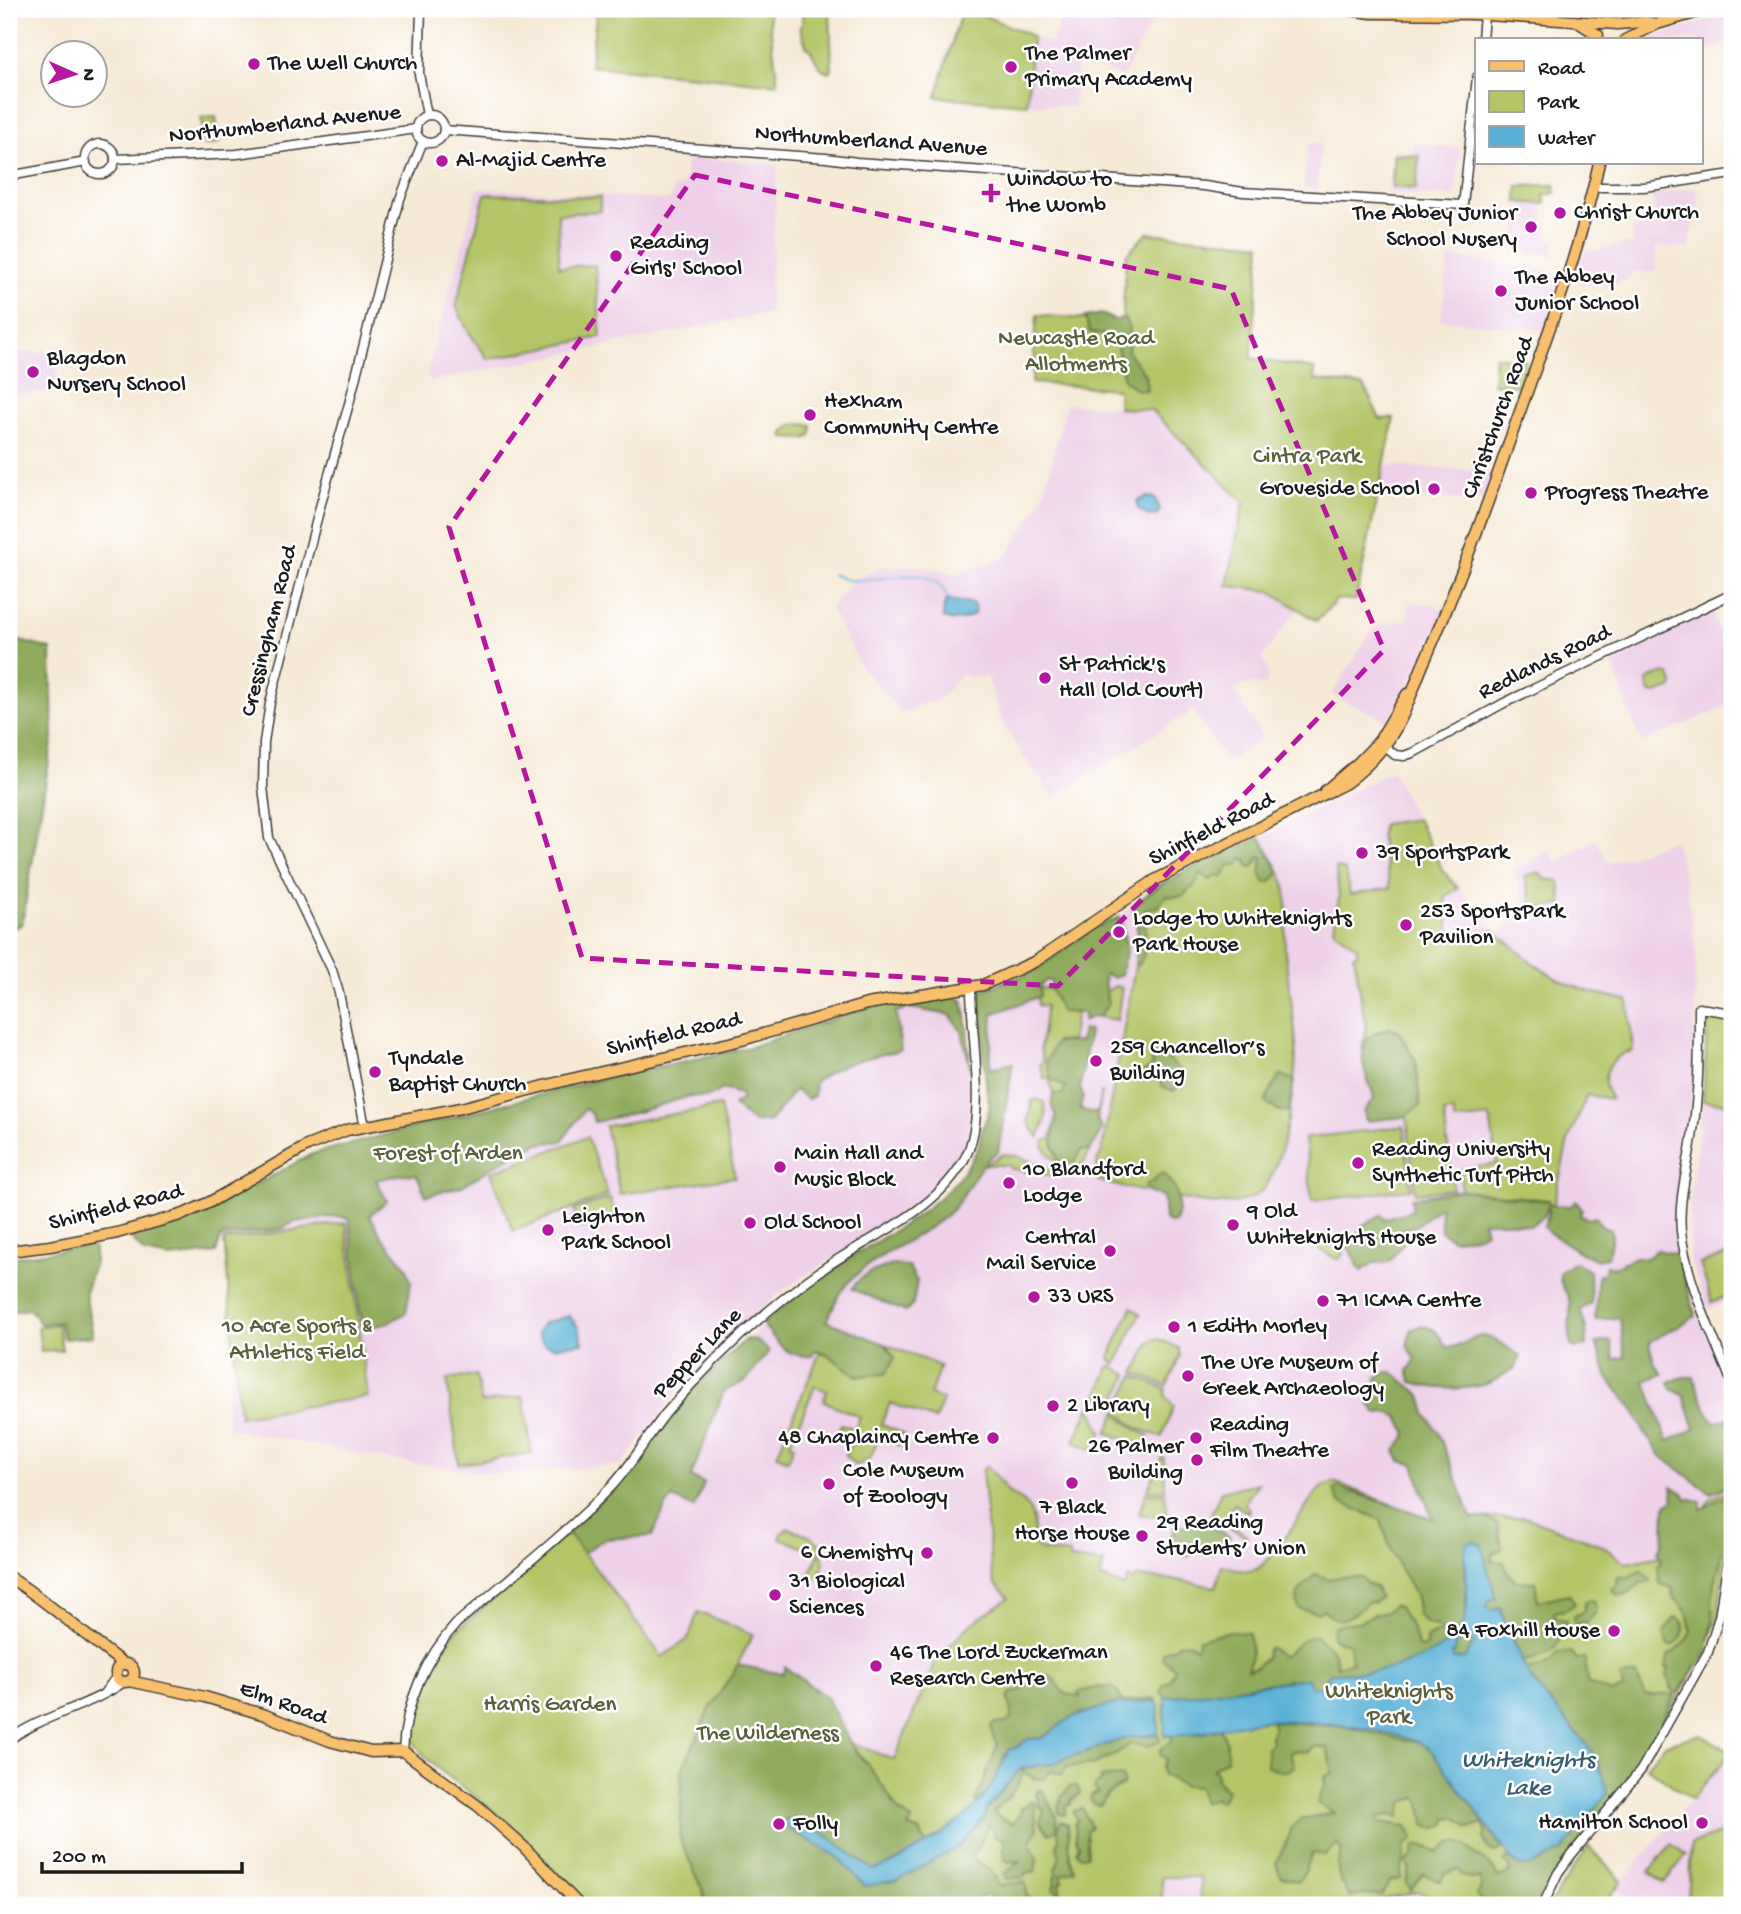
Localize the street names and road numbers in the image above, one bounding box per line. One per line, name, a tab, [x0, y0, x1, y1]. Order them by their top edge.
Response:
street label: Northumberland Avenue	[168, 99, 403, 151]
street label: Northumberland Avenue	[754, 120, 989, 164]
street label: Christchurch Road	[1457, 332, 1541, 503]
street label: Cressingham Road	[236, 541, 305, 719]
street label: Redlands Road	[1474, 619, 1617, 707]
street label: Shinfield Road	[1145, 786, 1281, 873]
street label: Shinfield Road	[604, 1006, 745, 1064]
street label: Shinfield Road	[46, 1178, 187, 1238]
street label: Pepper Lane	[647, 1302, 749, 1406]
street label: Elm Road	[235, 1676, 332, 1733]

